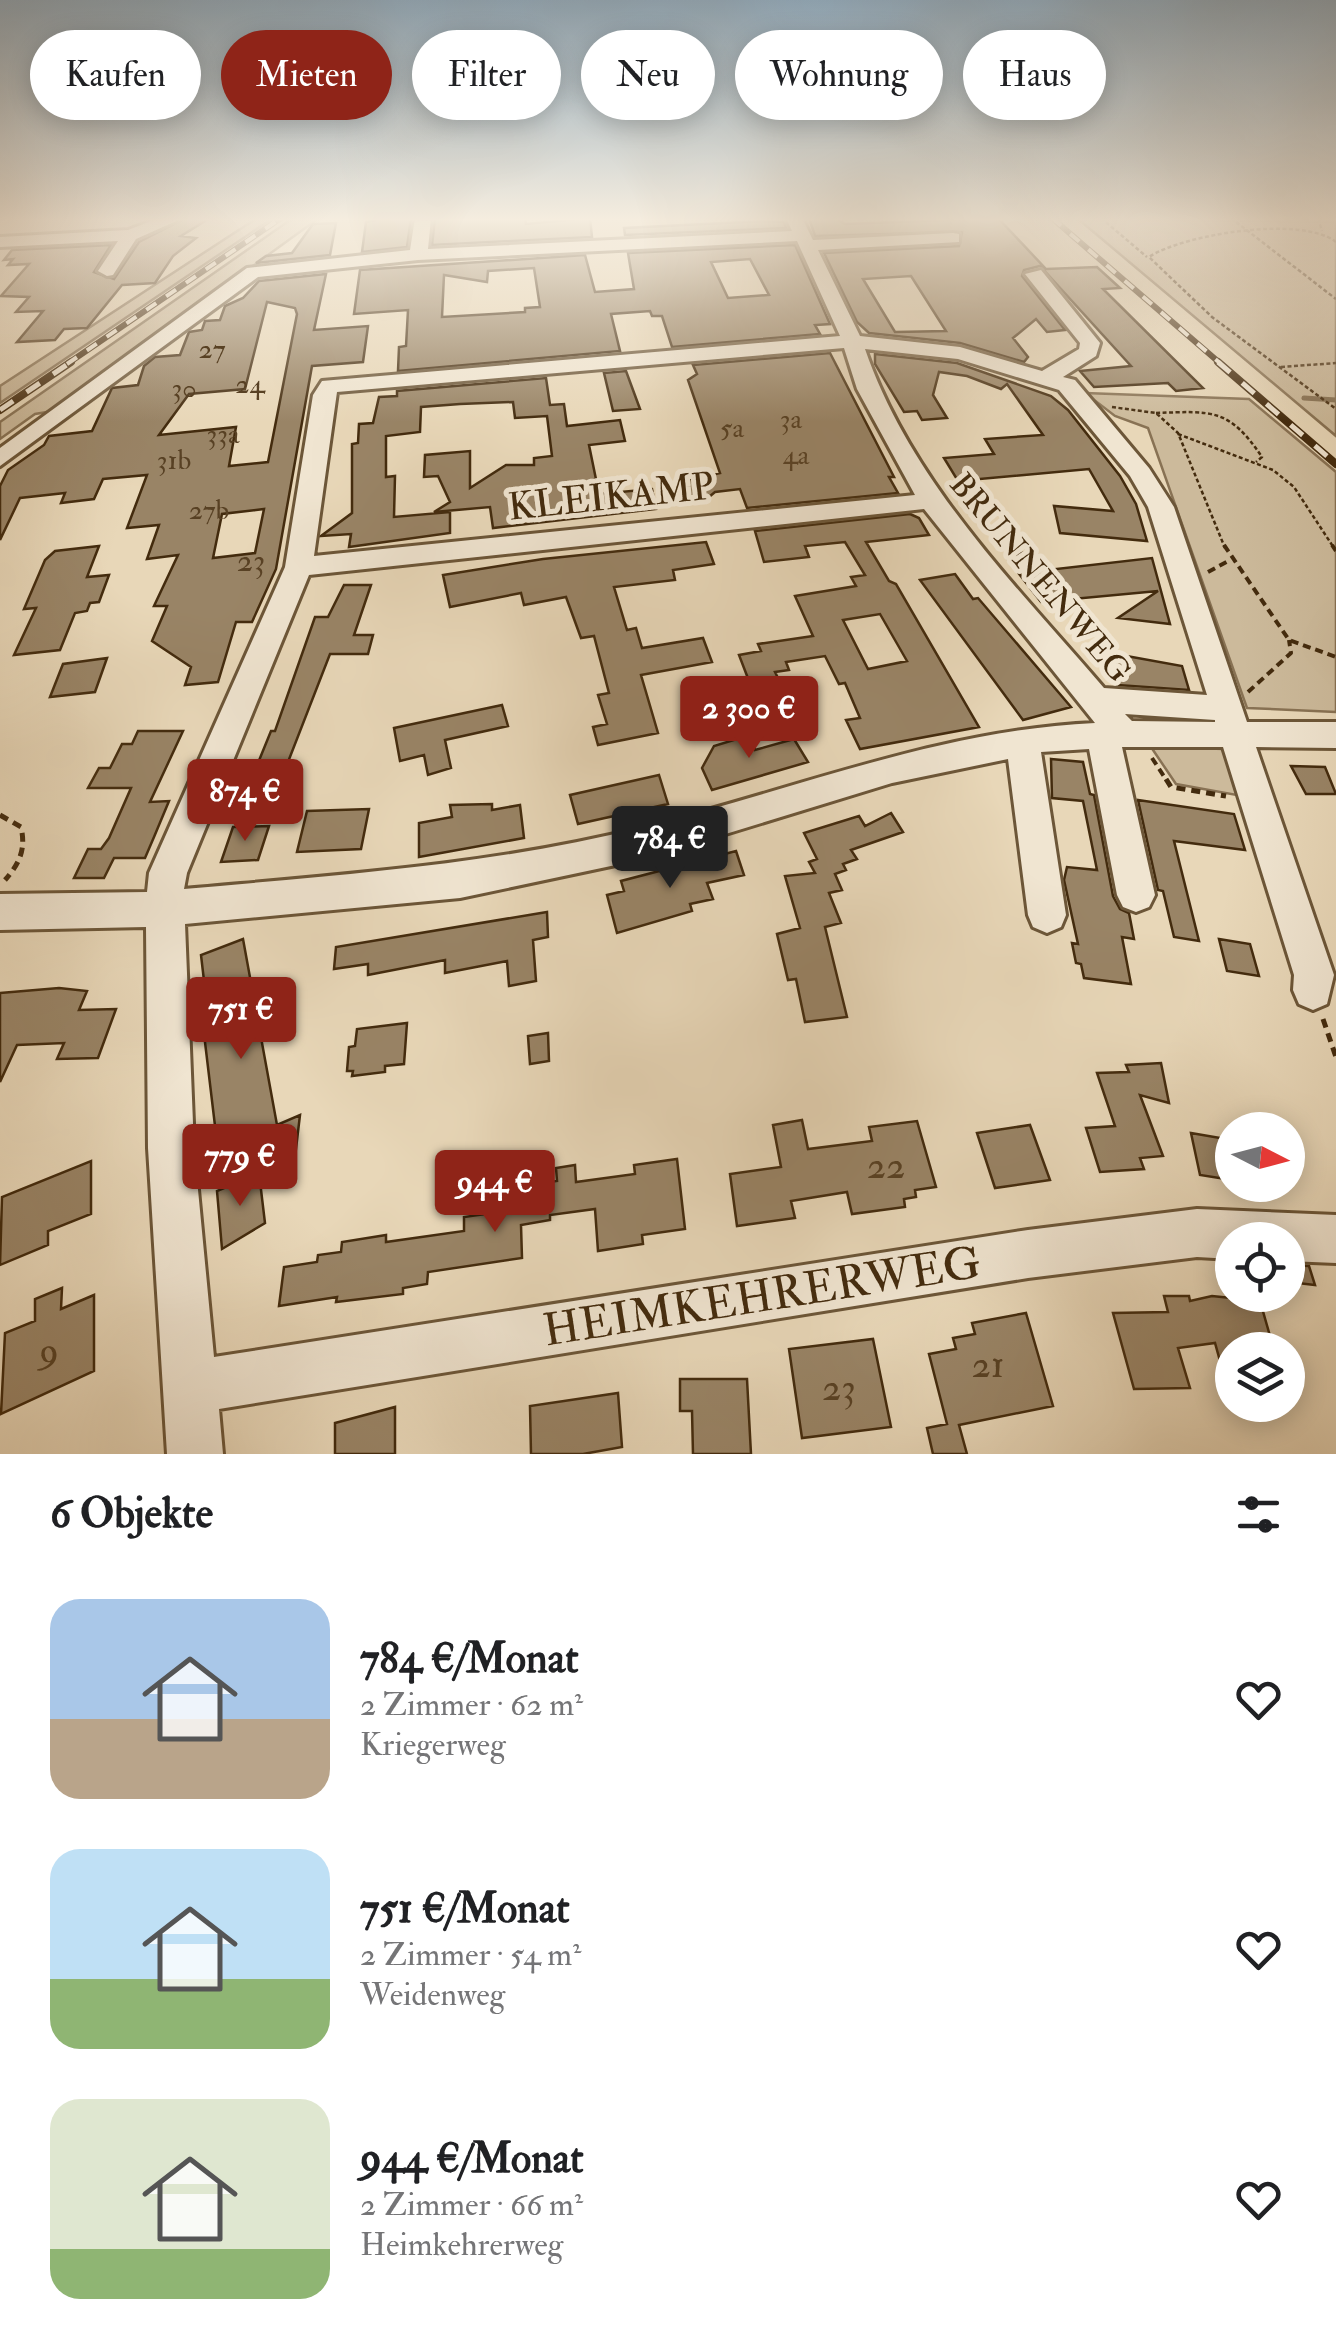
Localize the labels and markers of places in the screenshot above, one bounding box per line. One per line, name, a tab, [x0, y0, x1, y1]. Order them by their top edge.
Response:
pin: 2 300 €	[657, 676, 841, 761]
pin: 874 €	[175, 759, 315, 844]
pin: 784 €	[600, 806, 740, 891]
pin: 751 €	[171, 977, 311, 1062]
pin: 779 €	[170, 1124, 310, 1209]
pin: 944 €	[425, 1150, 565, 1235]

